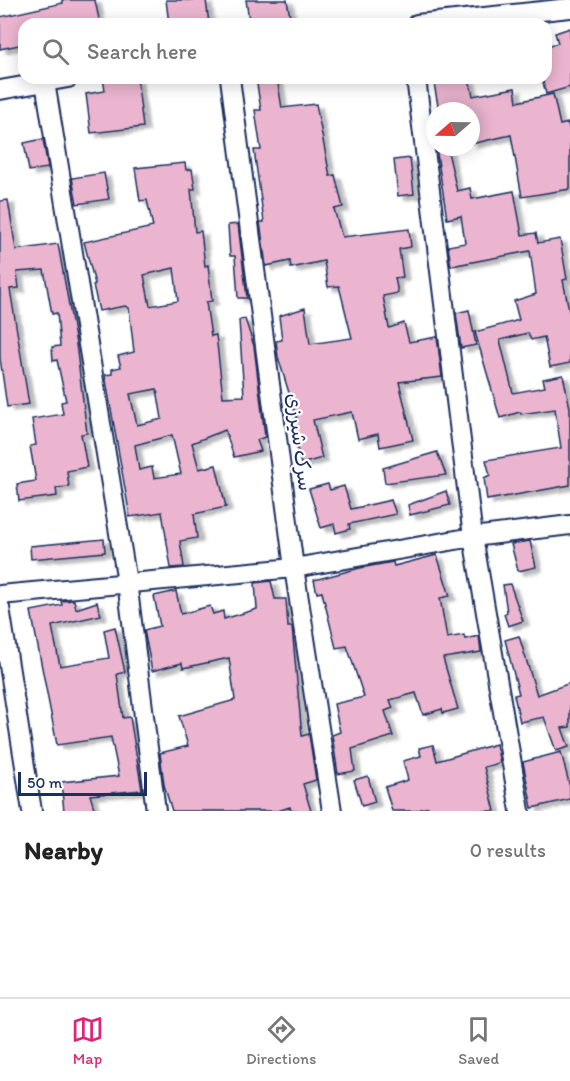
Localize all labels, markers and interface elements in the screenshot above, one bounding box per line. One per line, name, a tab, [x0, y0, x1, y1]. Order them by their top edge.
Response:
search box	[18, 18, 552, 84]
icon: search	[39, 35, 72, 68]
text: Search here	[87, 38, 197, 65]
north arrow	[426, 102, 480, 156]
street label: سرک شیرزی	[282, 392, 318, 492]
scale bar	[18, 769, 147, 796]
text: 50 m	[27, 773, 62, 792]
text: Nearby	[24, 834, 103, 866]
text: 0 results	[470, 838, 546, 862]
tab: Map	[71, 1013, 104, 1068]
tab: Directions	[246, 1013, 316, 1068]
tab: Saved	[458, 1013, 499, 1068]

